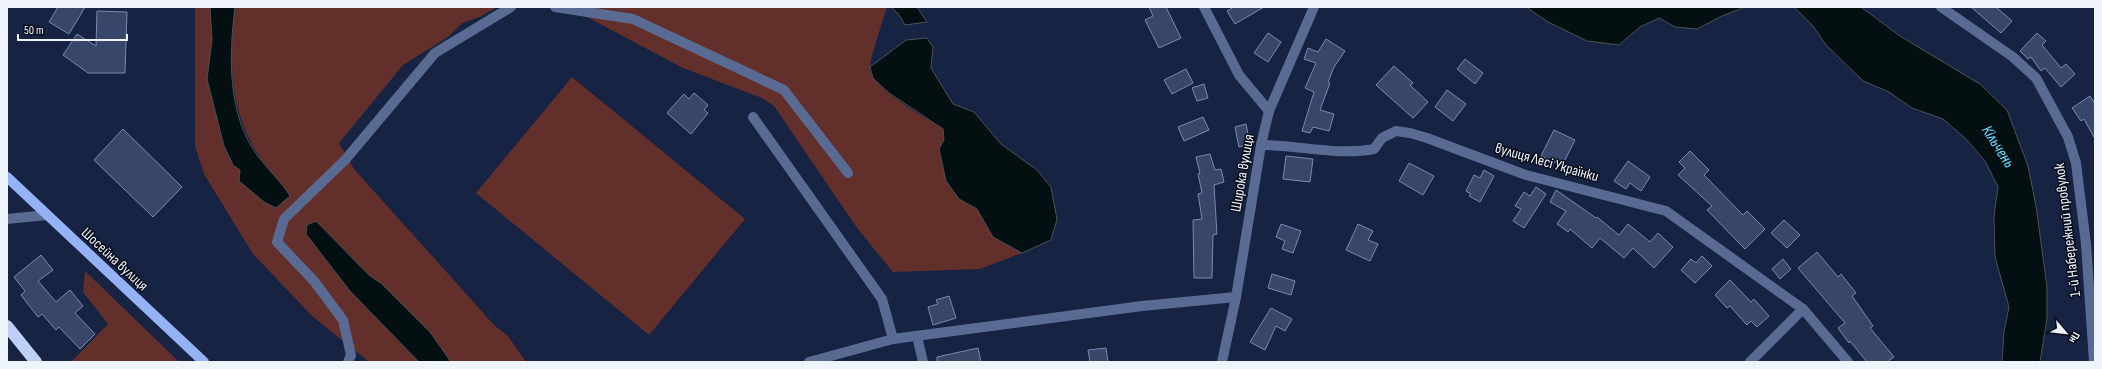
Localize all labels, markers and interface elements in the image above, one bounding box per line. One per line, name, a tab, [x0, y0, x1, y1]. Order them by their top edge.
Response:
scale bar	[18, 16, 127, 42]
text: 50 m	[24, 23, 44, 38]
water label: Кільчень	[1977, 122, 2018, 172]
street label: Широка вулиця	[1226, 133, 1259, 213]
street label: вулиця Лесі Українки	[1493, 139, 1601, 186]
street label: 1-й Набережний провулок	[2050, 162, 2085, 298]
street label: Шосейна вулиця	[77, 224, 152, 295]
north arrow	[2046, 313, 2086, 353]
text: Пн	[2066, 330, 2083, 345]

